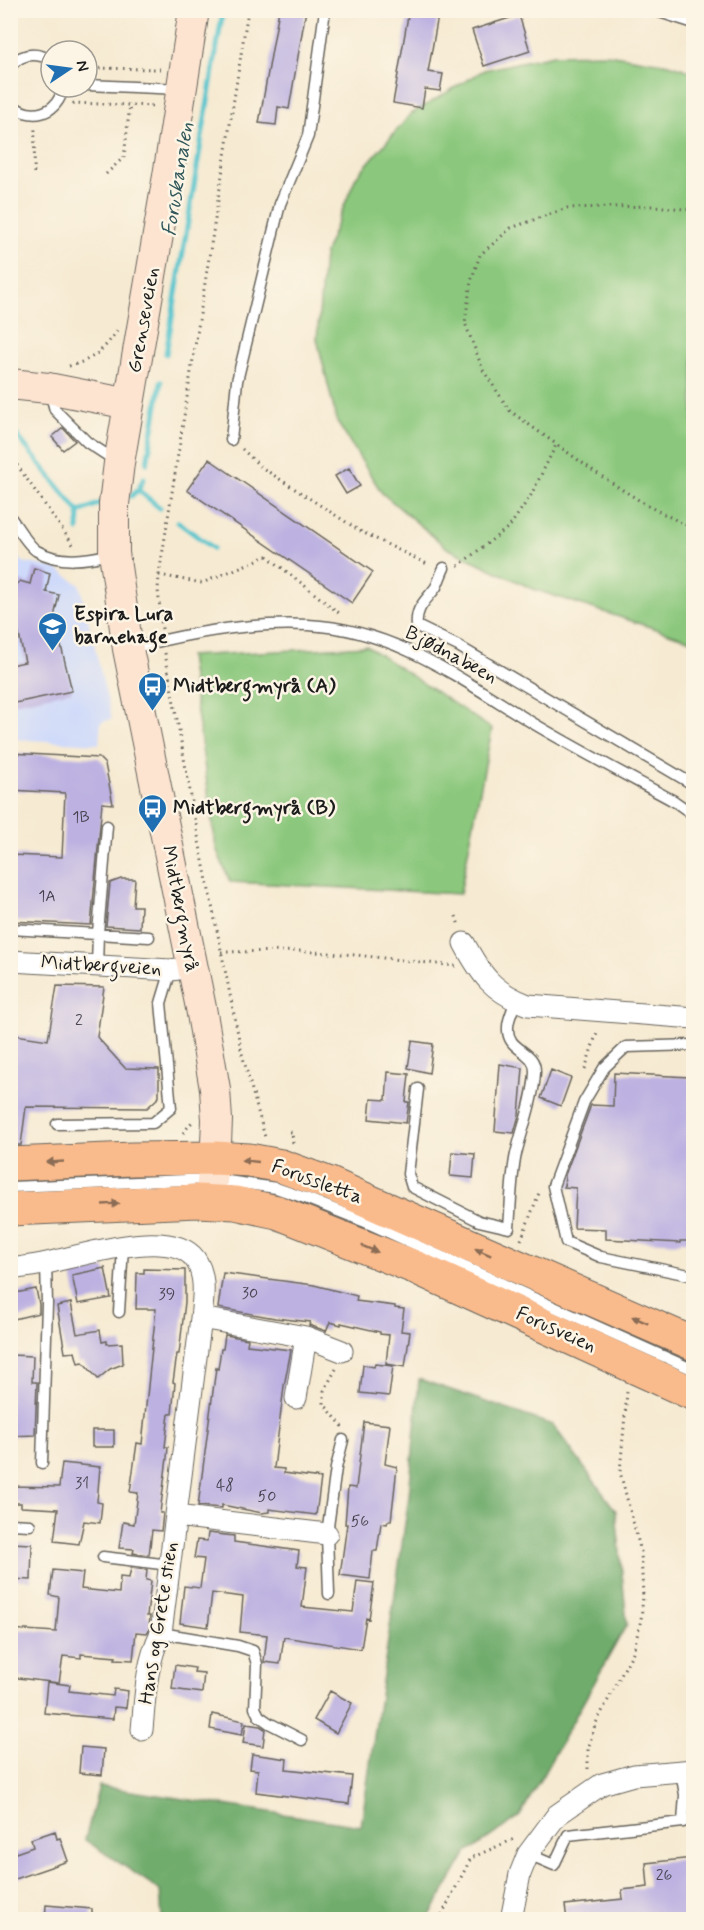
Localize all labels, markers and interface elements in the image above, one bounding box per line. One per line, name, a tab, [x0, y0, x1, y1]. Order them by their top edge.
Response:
north arrow	[39, 39, 99, 99]
text: N	[71, 58, 94, 74]
water label: Foruskanalen	[155, 120, 201, 238]
street label: Grenseveien	[121, 265, 167, 375]
place label: Espira Lura barnehage	[74, 601, 173, 653]
school or university icon: Espira Lura barnehage	[37, 610, 69, 652]
street label: Bjødnabeen	[400, 619, 502, 691]
bus stop icon: Midtbergmyrå (A)	[136, 670, 168, 712]
place label: Midtbergmyrå (A)	[173, 673, 336, 702]
bus stop icon: Midtbergmyrå (B)	[136, 792, 168, 834]
place label: Midtbergmyrå (B)	[173, 795, 336, 824]
house number: 1B	[72, 807, 90, 828]
street label: Midtbergmyrå	[153, 843, 206, 975]
house number: 1A	[38, 886, 56, 907]
street label: Midtbergveien	[40, 949, 162, 985]
house number: 2	[75, 1010, 83, 1031]
street label: Forussletta	[268, 1153, 366, 1211]
one-way arrow	[241, 1156, 260, 1165]
one-way arrow	[46, 1158, 65, 1167]
one-way arrow	[101, 1200, 120, 1209]
one-way arrow	[361, 1245, 379, 1254]
one-way arrow	[475, 1247, 492, 1256]
house number: 30	[242, 1283, 258, 1304]
house number: 39	[159, 1284, 175, 1305]
street label: Forusveien	[512, 1300, 600, 1360]
one-way arrow	[631, 1315, 649, 1325]
house number: 31	[75, 1473, 89, 1494]
house number: 48	[216, 1475, 234, 1496]
house number: 50	[258, 1486, 276, 1507]
house number: 56	[351, 1511, 369, 1532]
street label: Hans og Grete stien	[133, 1540, 185, 1706]
house number: 26	[656, 1865, 672, 1886]

